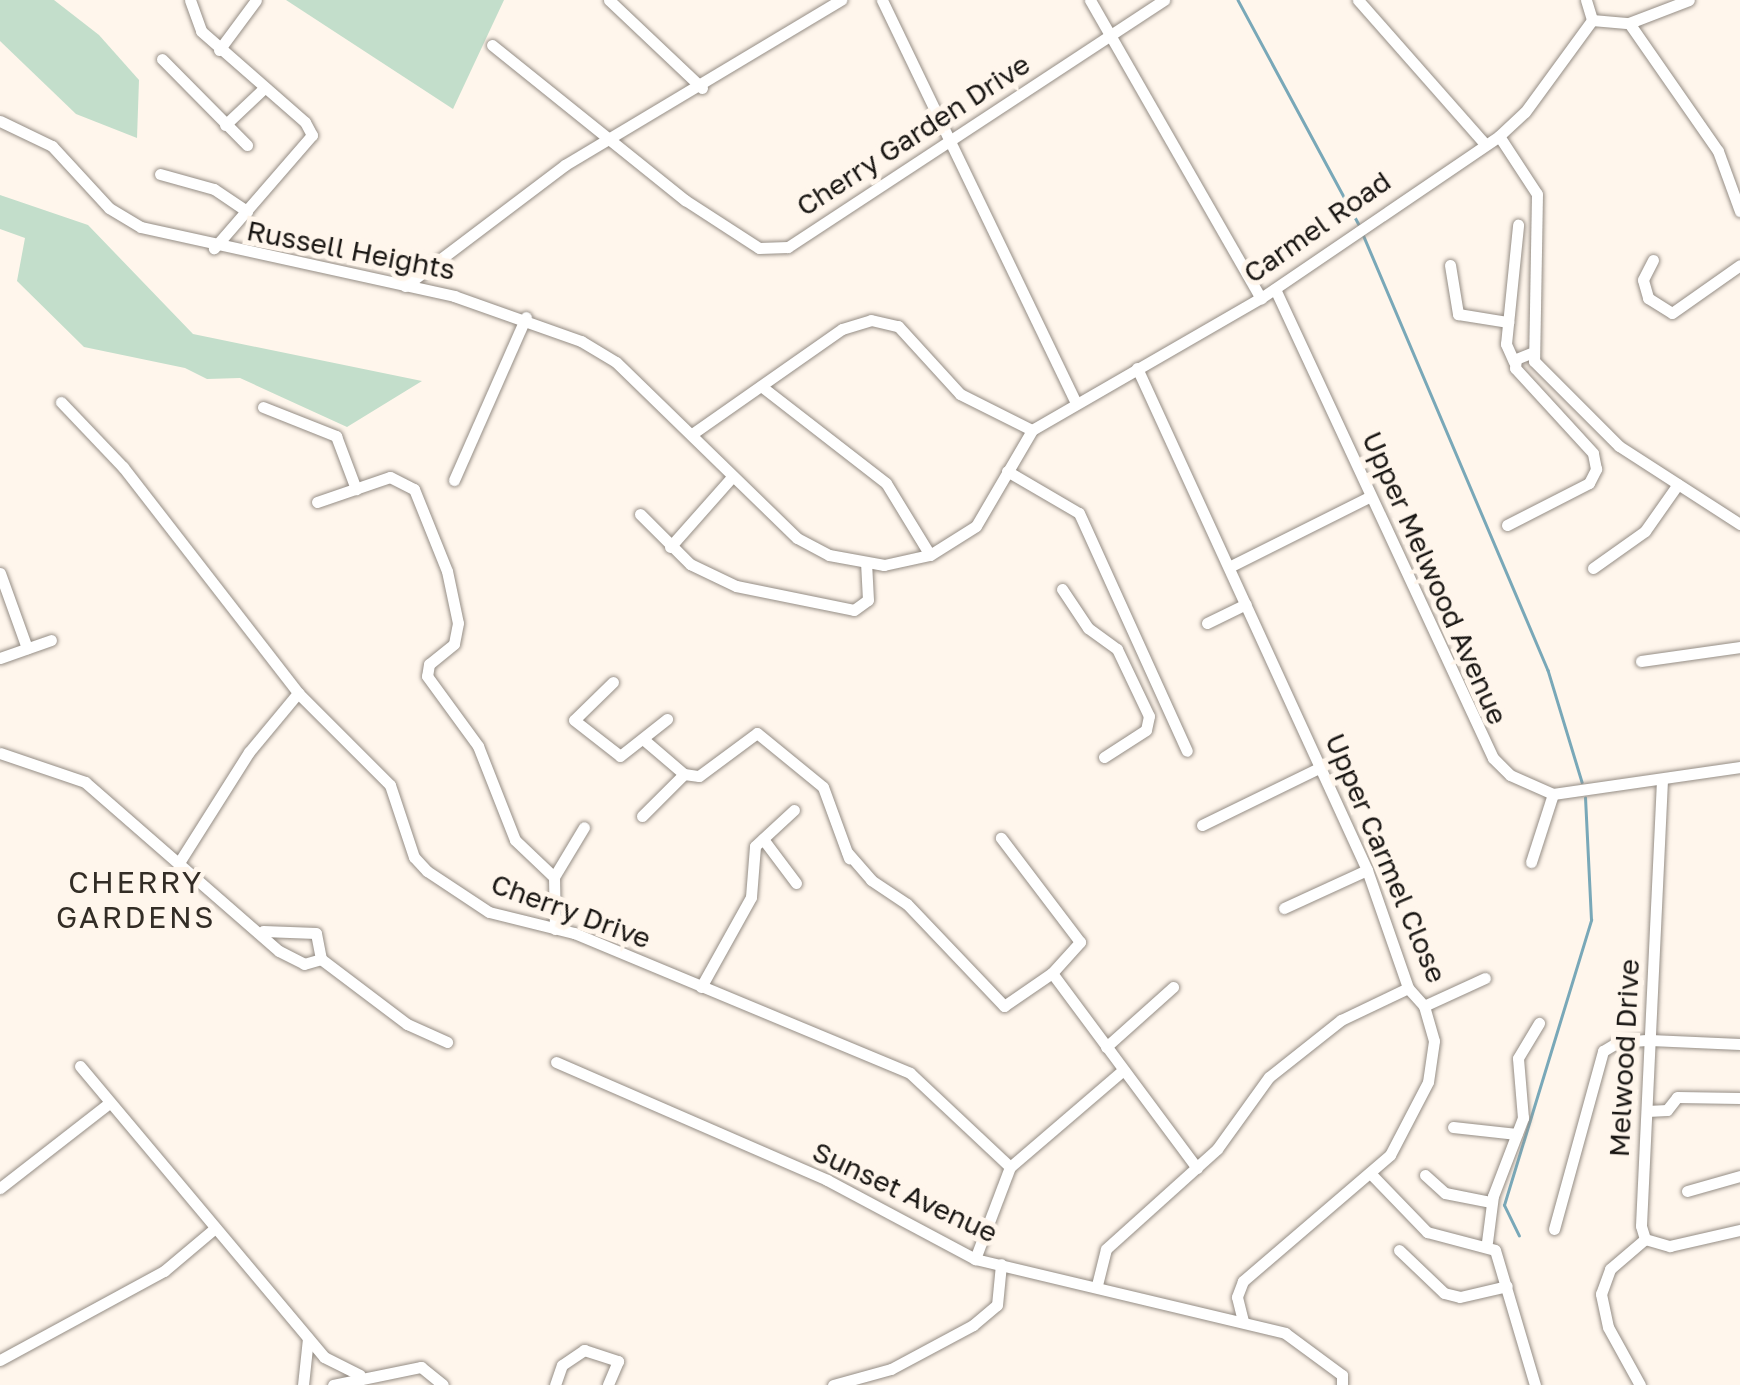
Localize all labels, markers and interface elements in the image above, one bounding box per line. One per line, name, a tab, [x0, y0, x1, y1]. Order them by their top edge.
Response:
street label: Cherry Garden Drive	[790, 47, 1036, 223]
street label: Carmel Road	[1237, 164, 1397, 290]
street label: Russell Heights	[244, 213, 458, 287]
street label: Upper Melwood Avenue	[1355, 426, 1515, 730]
street label: Upper Carmel Close	[1318, 728, 1454, 988]
district label: CHERRY GARDENS	[56, 864, 216, 934]
street label: Cherry Drive	[487, 867, 655, 955]
street label: Melwood Drive	[1602, 958, 1646, 1158]
street label: Sunset Avenue	[807, 1134, 1003, 1250]

